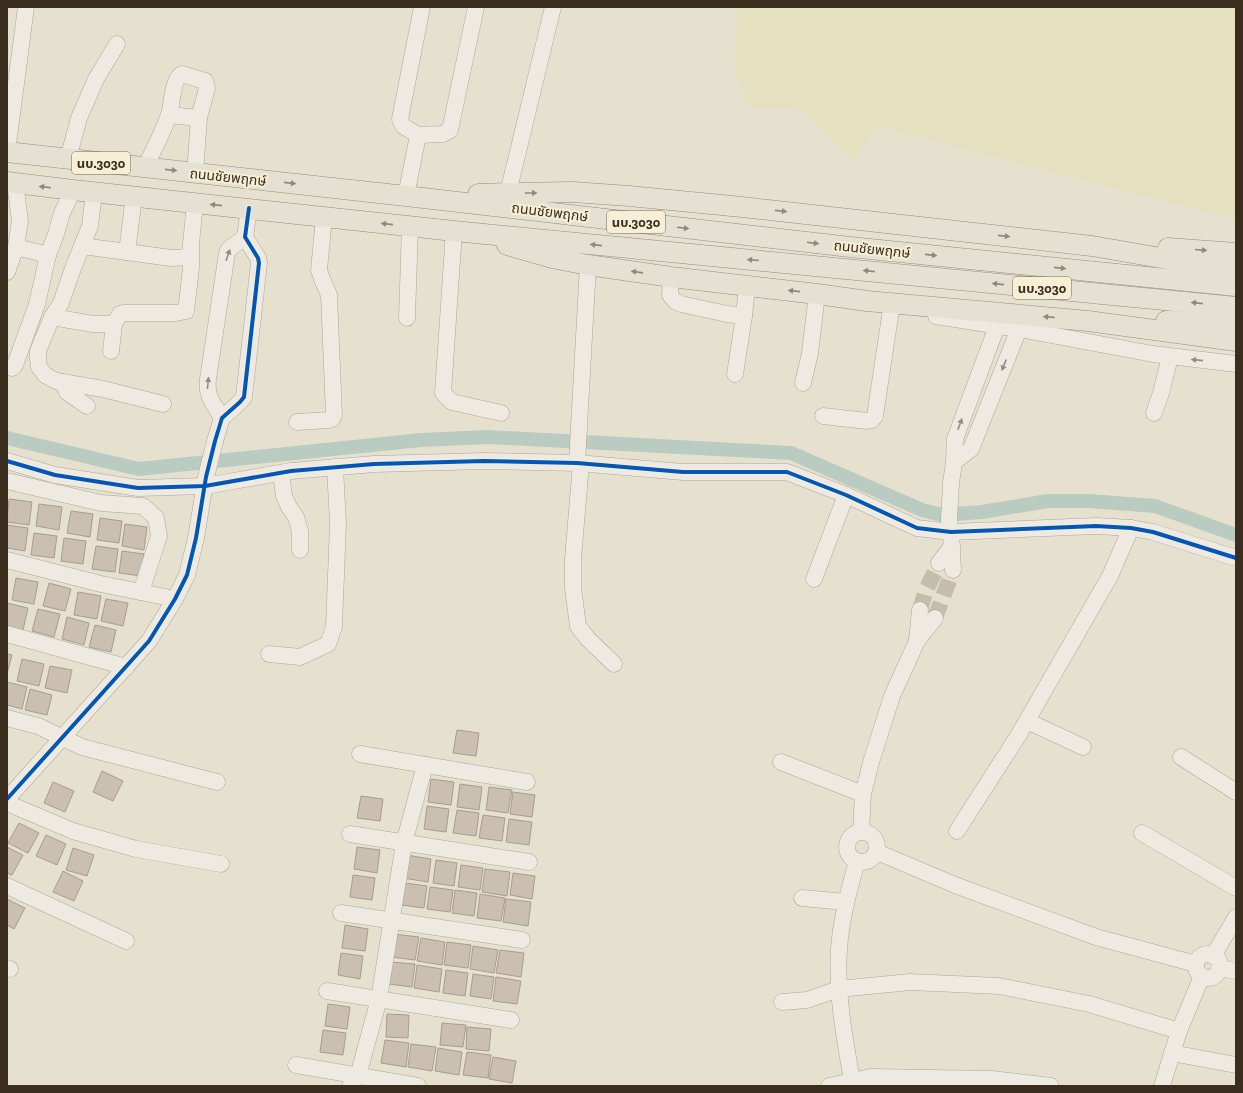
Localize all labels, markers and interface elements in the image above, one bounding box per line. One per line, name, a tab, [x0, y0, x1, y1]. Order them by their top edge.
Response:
road number: นบ.3030	[72, 152, 130, 174]
street label: ถนนชัยพฤกษ์	[189, 165, 267, 190]
one-way arrow	[165, 167, 177, 174]
one-way arrow	[284, 180, 296, 187]
one-way arrow	[39, 184, 51, 190]
one-way arrow	[525, 189, 537, 196]
street label: ถนนชัยพฤกษ์	[511, 199, 589, 226]
one-way arrow	[210, 202, 222, 208]
one-way arrow	[775, 208, 787, 214]
road number: นบ.3030	[607, 211, 665, 233]
one-way arrow	[381, 221, 393, 227]
one-way arrow	[677, 224, 689, 231]
one-way arrow	[998, 233, 1010, 239]
street label: ถนนชัยพฤกษ์	[833, 237, 911, 262]
one-way arrow	[806, 239, 819, 246]
one-way arrow	[590, 242, 602, 248]
one-way arrow	[1195, 247, 1207, 253]
one-way arrow	[225, 249, 231, 261]
one-way arrow	[925, 252, 937, 258]
one-way arrow	[747, 257, 759, 263]
one-way arrow	[1054, 265, 1066, 271]
one-way arrow	[863, 267, 875, 274]
one-way arrow	[631, 269, 643, 275]
road number: นบ.3030	[1013, 277, 1071, 299]
one-way arrow	[992, 280, 1004, 287]
one-way arrow	[788, 288, 800, 294]
one-way arrow	[1191, 300, 1203, 307]
one-way arrow	[1043, 314, 1055, 321]
one-way arrow	[1191, 357, 1203, 363]
one-way arrow	[1001, 360, 1007, 372]
one-way arrow	[205, 377, 211, 389]
one-way arrow	[958, 417, 964, 429]

